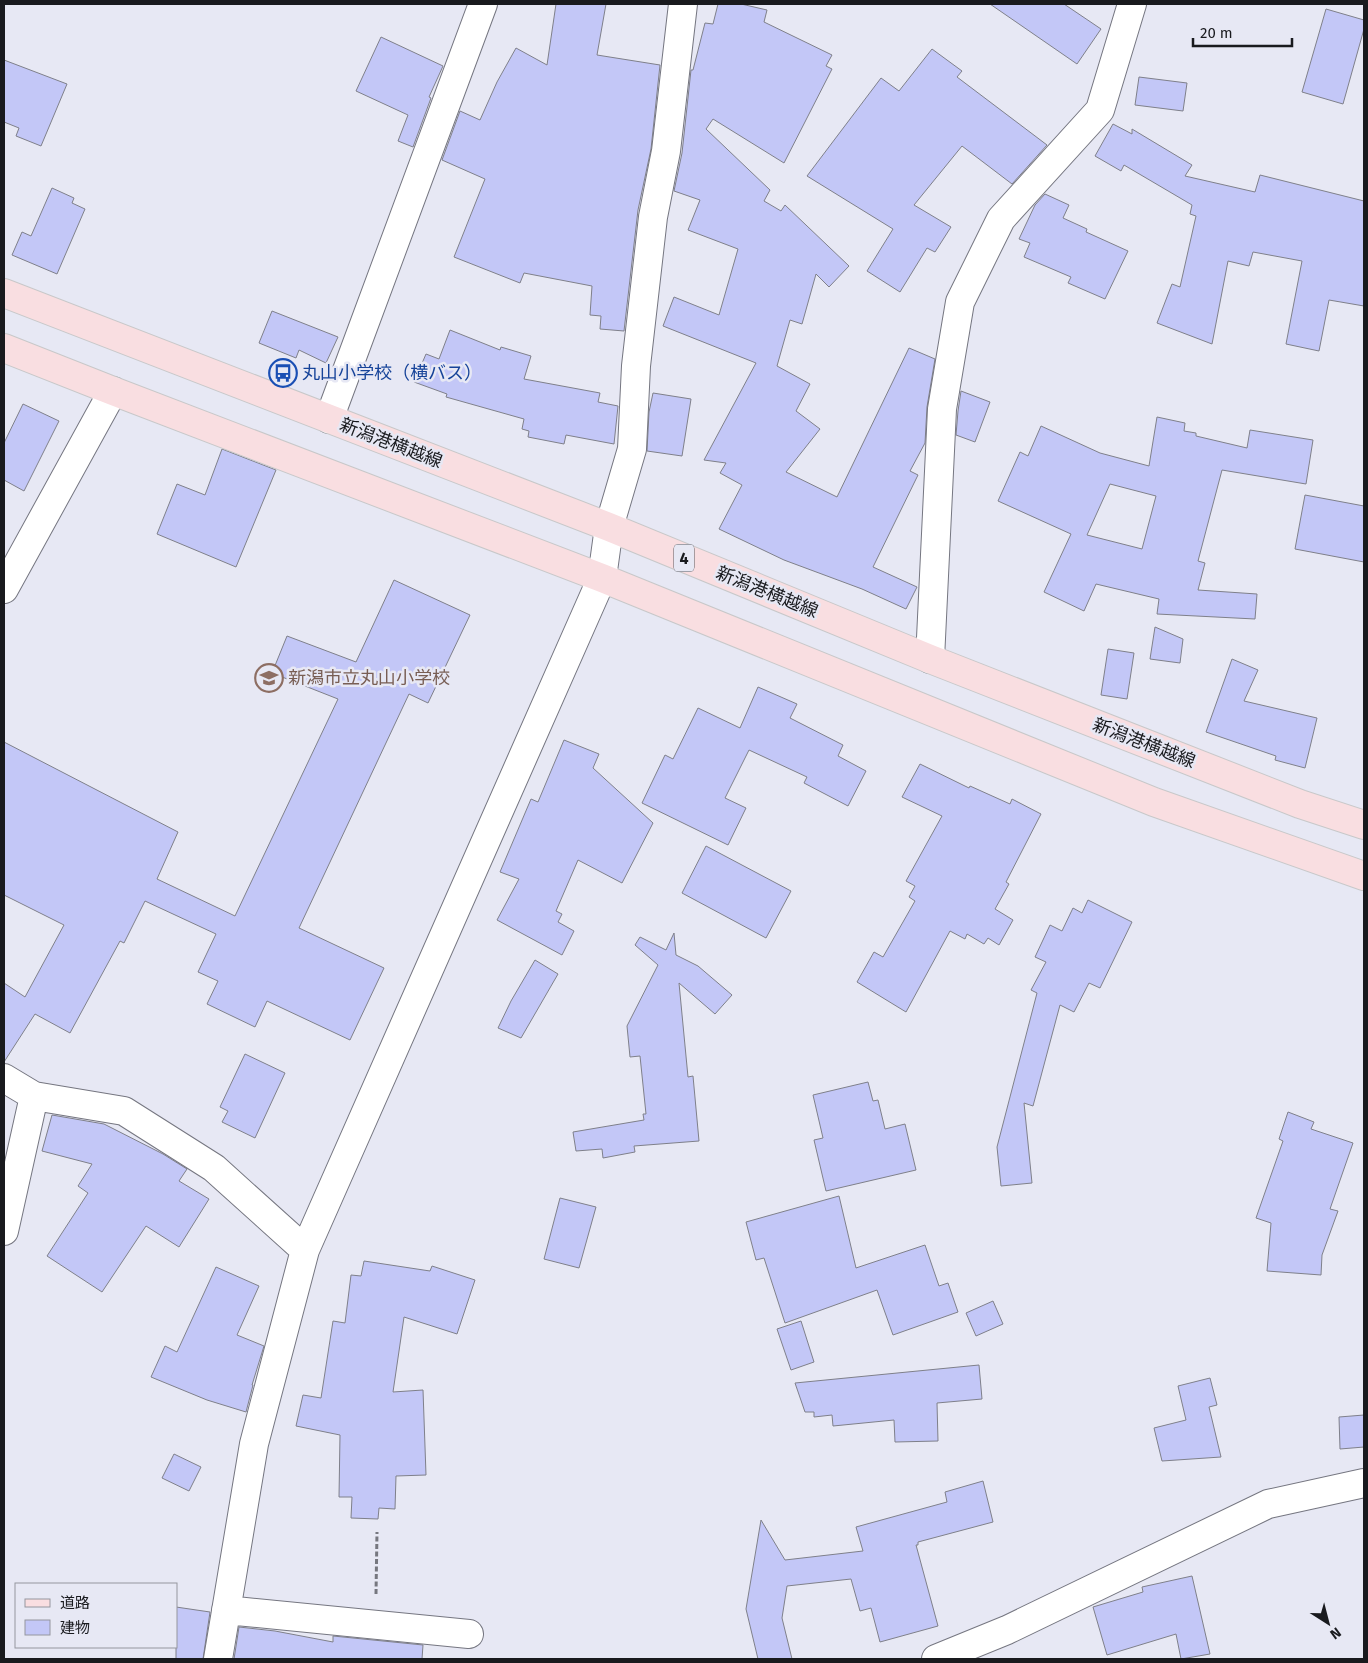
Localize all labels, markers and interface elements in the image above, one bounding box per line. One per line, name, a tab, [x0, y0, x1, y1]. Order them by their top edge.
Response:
scale bar	[1193, 15, 1292, 47]
text: 20 m	[1200, 24, 1233, 42]
bus stop icon: 丸山小学校（横バス）	[268, 358, 298, 388]
place label: 丸山小学校（横バス）	[302, 362, 482, 384]
street label: 新潟港横越線	[337, 413, 445, 473]
road number: 4	[674, 544, 694, 572]
street label: 新潟港横越線	[713, 562, 821, 622]
school or university icon: 新潟市立丸山小学校	[254, 663, 284, 693]
place label: 新潟市立丸山小学校	[288, 667, 450, 689]
street label: 新潟港横越線	[1090, 713, 1198, 773]
legend	[15, 1583, 178, 1648]
text: 道路	[60, 1594, 90, 1612]
north arrow	[1303, 1598, 1353, 1648]
text: 建物	[60, 1619, 90, 1637]
text: N	[1327, 1624, 1344, 1643]

